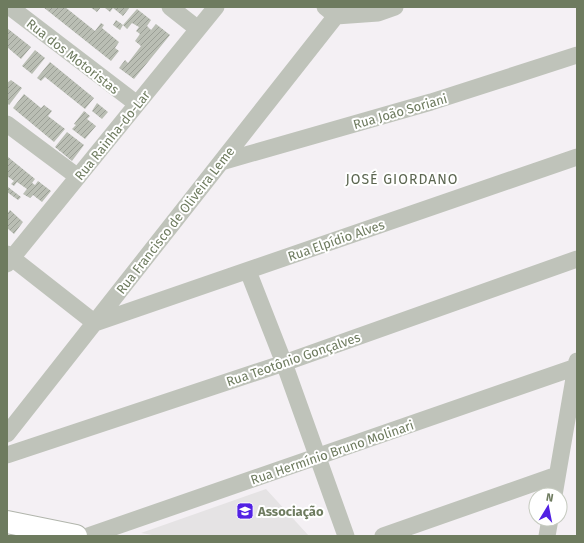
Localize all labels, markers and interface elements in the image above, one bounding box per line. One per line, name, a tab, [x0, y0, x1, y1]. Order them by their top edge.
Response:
street label: Rua dos Motoristas	[24, 16, 122, 97]
street label: Rua Rainha-do-Lar	[72, 88, 153, 183]
street label: Rua João Soriani	[351, 91, 449, 132]
street label: Rua Francisco de Oliveira Leme	[113, 144, 237, 297]
district label: JOSÉ GIORDANO	[345, 170, 459, 188]
street label: Rua Elpídio Alves	[286, 217, 386, 264]
street label: Rua Teotônio Gonçalves	[224, 329, 362, 389]
street label: Rua Hermínio Bruno Molinari	[249, 417, 416, 488]
north arrow	[528, 487, 568, 527]
text: N	[545, 491, 554, 505]
school or university icon: Associação	[235, 501, 255, 521]
place label: Associação	[257, 504, 324, 520]

